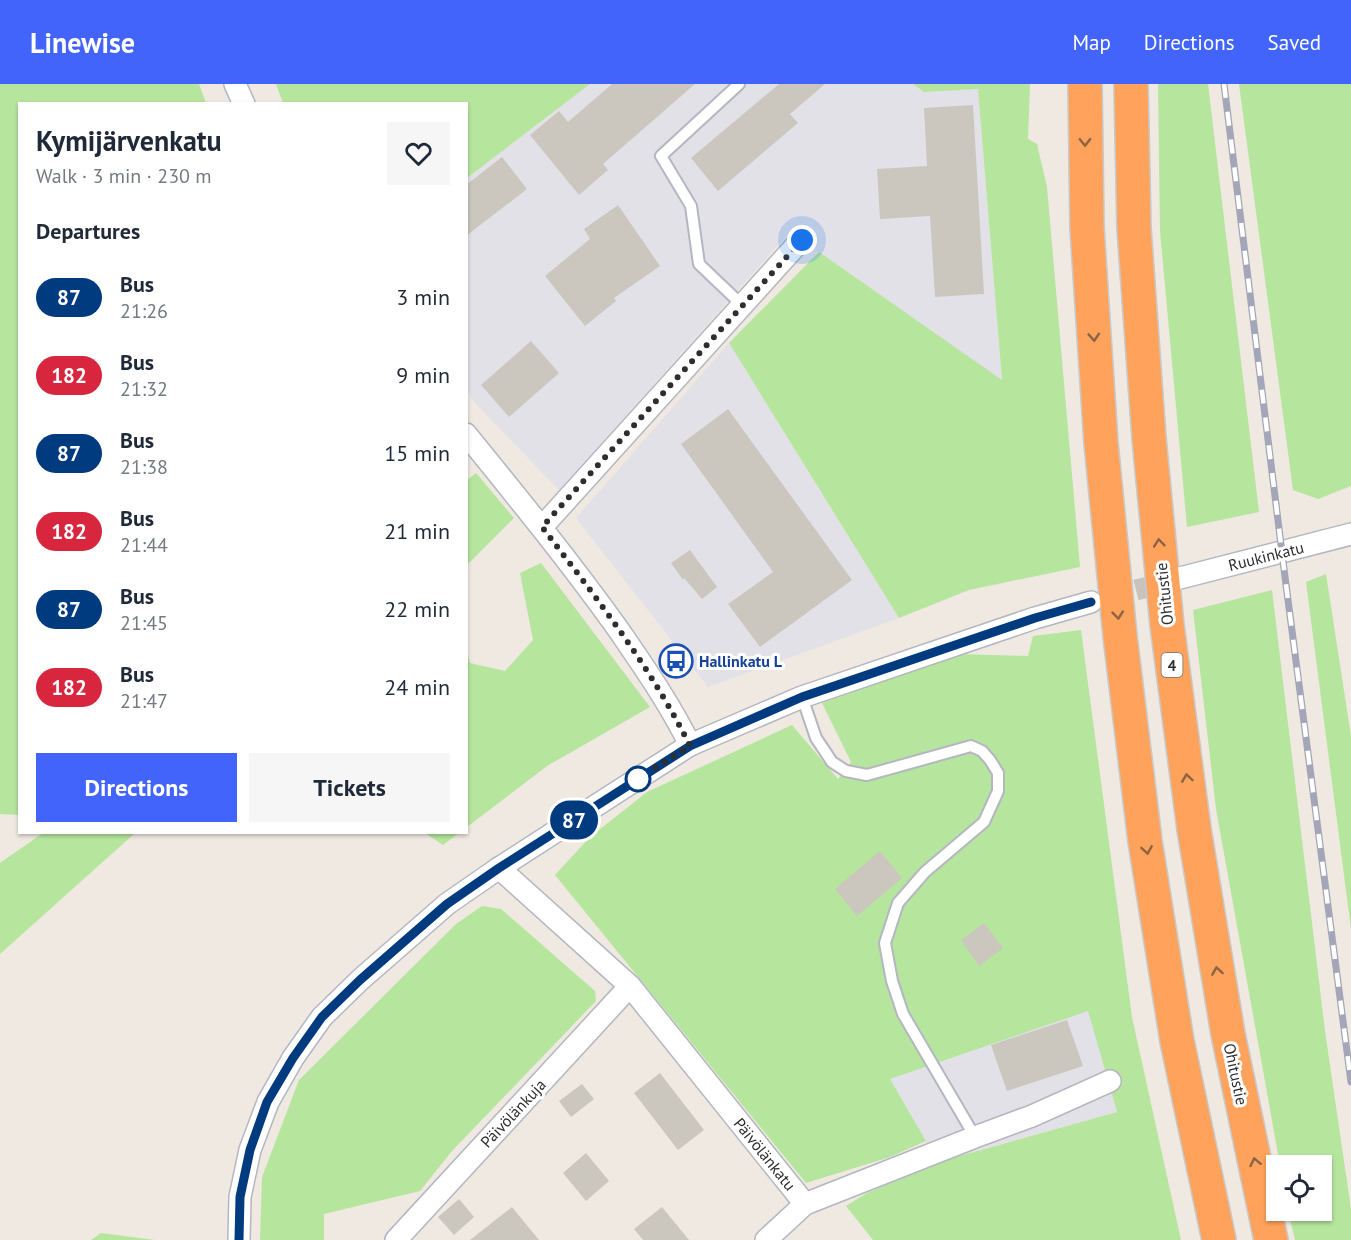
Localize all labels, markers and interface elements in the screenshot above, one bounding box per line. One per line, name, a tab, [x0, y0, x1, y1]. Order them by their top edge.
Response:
text: Linewise	[30, 24, 135, 61]
text: Map	[1072, 29, 1111, 56]
text: Directions	[1144, 29, 1235, 56]
text: Saved	[1268, 29, 1321, 56]
text: Kymijärvenkatu	[36, 122, 222, 159]
button: heart	[387, 122, 450, 185]
one-way arrow	[1079, 138, 1091, 147]
text: Walk · 3 min · 230 m	[36, 163, 212, 189]
text: Departures	[36, 217, 140, 245]
your location	[787, 225, 817, 255]
text: Bus	[120, 270, 154, 298]
text: 3 min	[396, 283, 450, 311]
text: 87	[57, 284, 81, 311]
text: 21:26	[120, 298, 168, 324]
one-way arrow	[1087, 333, 1100, 342]
text: Bus	[120, 348, 154, 376]
text: 9 min	[396, 361, 450, 389]
text: 182	[51, 362, 87, 389]
text: 21:32	[120, 376, 168, 402]
text: Bus	[120, 426, 154, 454]
text: 15 min	[384, 439, 450, 467]
text: 87	[57, 440, 81, 467]
text: 21:38	[120, 454, 168, 480]
text: Bus	[120, 504, 154, 532]
text: 21 min	[384, 517, 450, 545]
text: 182	[51, 518, 87, 545]
text: 21:44	[120, 532, 168, 558]
street label: Ruukinkatu	[1226, 537, 1306, 575]
one-way arrow	[1153, 538, 1166, 548]
street label: Ohitustie	[1151, 562, 1177, 626]
text: Bus	[120, 582, 154, 610]
text: 22 min	[384, 595, 450, 623]
text: 87	[57, 596, 81, 623]
text: 21:45	[120, 610, 168, 636]
one-way arrow	[1111, 611, 1124, 620]
bus stop icon: Hallinkatu L	[658, 643, 694, 679]
place label: Hallinkatu L	[699, 651, 783, 671]
road number: 4	[1162, 653, 1182, 677]
text: Bus	[120, 660, 154, 688]
text: 24 min	[384, 673, 450, 701]
text: 182	[51, 674, 87, 701]
text: 21:47	[120, 688, 168, 714]
button: Directions	[36, 753, 237, 822]
button: Tickets	[249, 753, 450, 822]
unlabelled marker	[625, 766, 651, 792]
one-way arrow	[1182, 774, 1194, 783]
line badge: 87	[547, 800, 601, 840]
text: 87	[562, 807, 586, 834]
one-way arrow	[1140, 846, 1152, 855]
one-way arrow	[1212, 966, 1224, 975]
street label: Ohitustie	[1220, 1041, 1252, 1107]
street label: Päivölänkuja	[476, 1075, 550, 1151]
street label: Päivölänkatu	[730, 1114, 800, 1194]
map controls	[1266, 1155, 1332, 1221]
button: locate	[1266, 1155, 1332, 1221]
one-way arrow	[1249, 1157, 1262, 1167]

